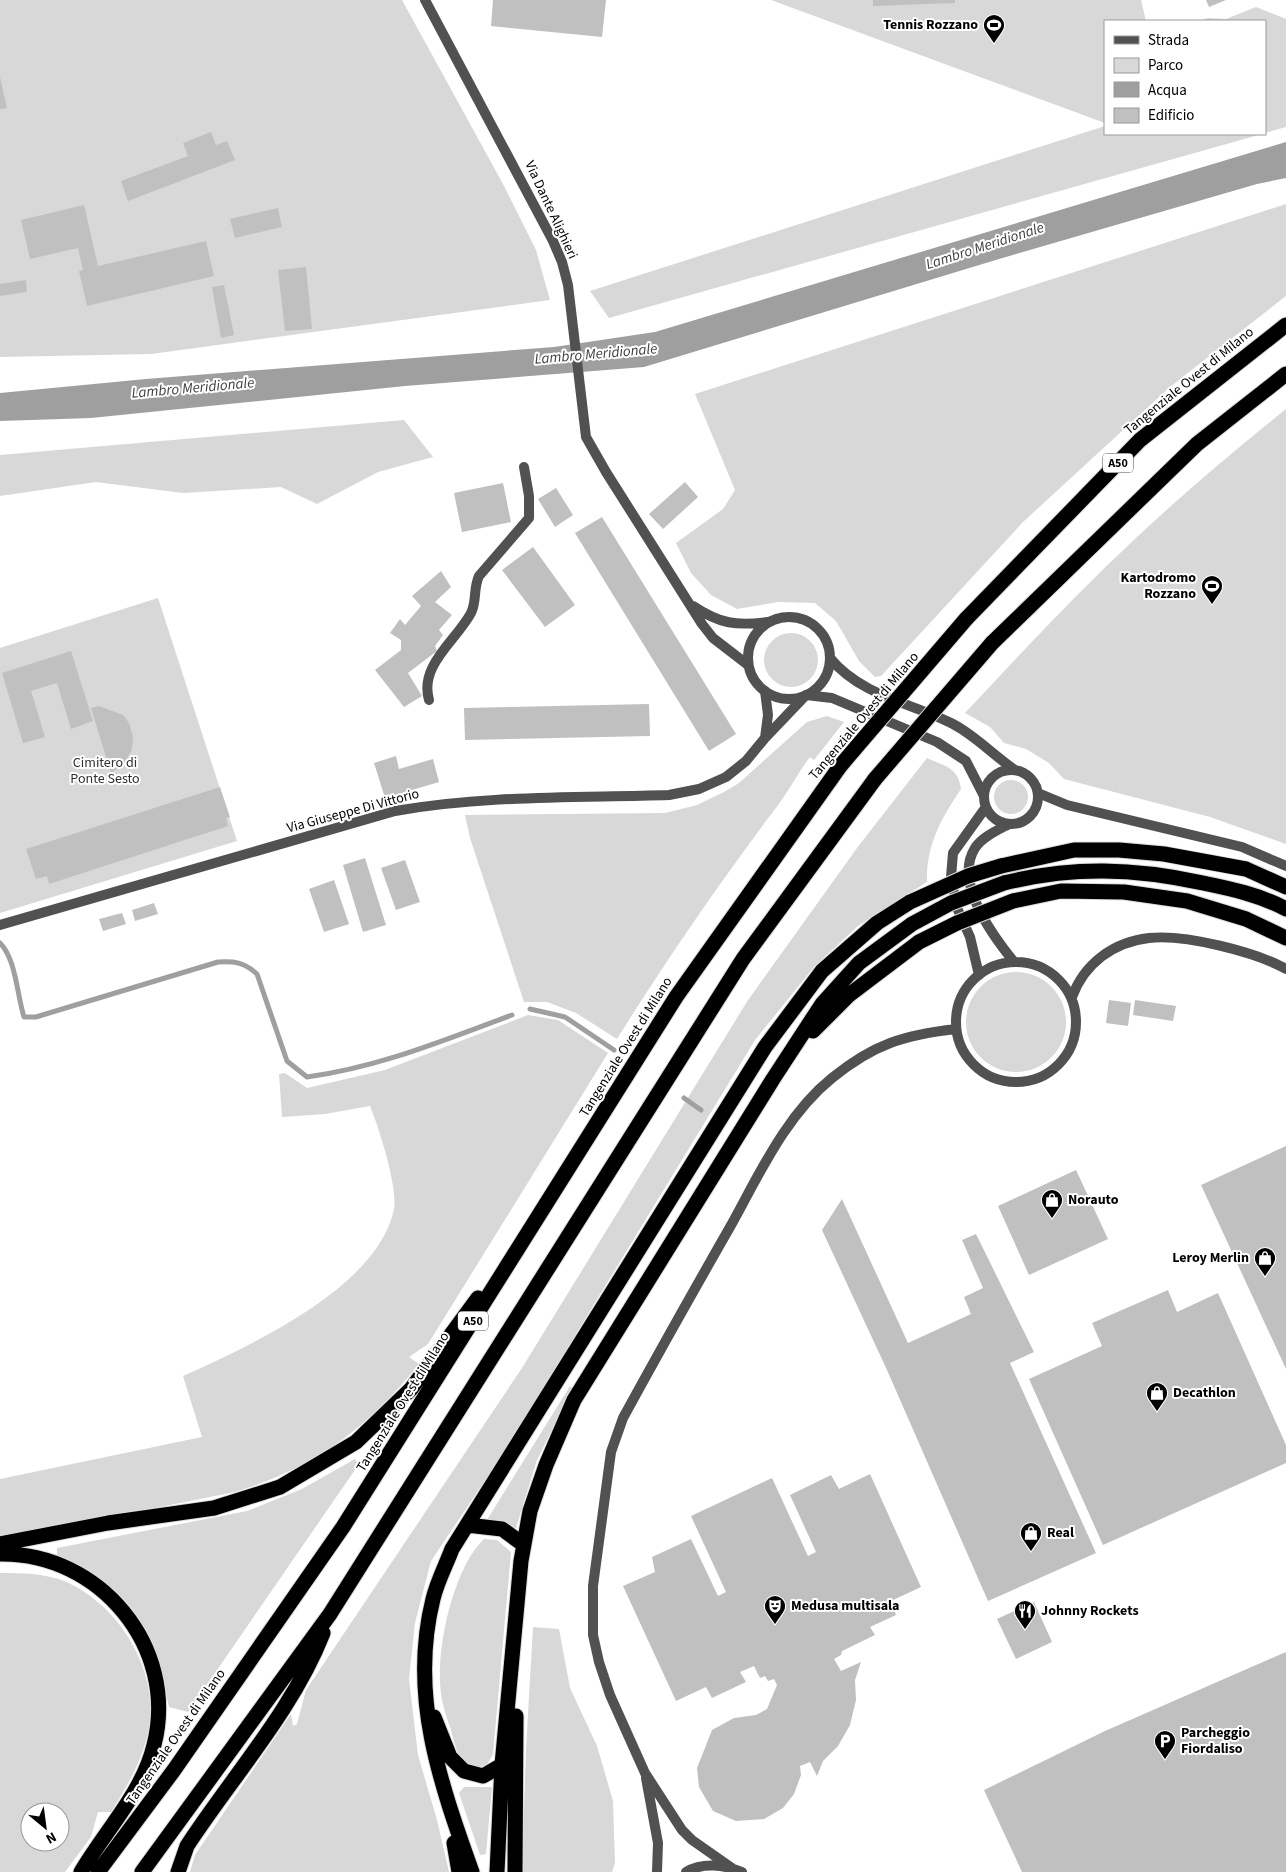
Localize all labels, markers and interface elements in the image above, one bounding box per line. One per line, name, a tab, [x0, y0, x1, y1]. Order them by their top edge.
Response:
sports icon: Tennis Rozzano	[982, 13, 1006, 44]
place label: Tennis Rozzano	[883, 15, 978, 35]
legend	[1104, 20, 1266, 135]
text: Strada	[1148, 30, 1189, 51]
text: Parco	[1148, 55, 1183, 76]
text: Acqua	[1148, 80, 1187, 101]
text: Edificio	[1148, 105, 1195, 126]
street label: Via Dante Alighieri	[520, 158, 582, 262]
water label: Lambro Meridionale	[923, 217, 1047, 275]
street label: Tangenziale Ovest di Milano	[1120, 322, 1258, 440]
water label: Lambro Meridionale	[534, 338, 658, 370]
water label: Lambro Meridionale	[131, 372, 255, 404]
road number: A50	[1103, 453, 1133, 472]
place label: Kartodromo Rozzano	[1121, 568, 1196, 604]
sports icon: Kartodromo Rozzano	[1200, 574, 1224, 605]
street label: Tangenziale Ovest di Milano	[804, 648, 924, 784]
park label: Cimitero di Ponte Sesto	[70, 753, 140, 789]
street label: Via Giuseppe Di Vittorio	[285, 784, 421, 838]
street label: Tangenziale Ovest di Milano	[575, 973, 677, 1121]
shop icon: Norauto	[1040, 1188, 1064, 1219]
place label: Norauto	[1068, 1190, 1119, 1210]
shop icon: Leroy Merlin	[1253, 1246, 1277, 1277]
place label: Leroy Merlin	[1172, 1248, 1249, 1268]
road number: A50	[458, 1312, 488, 1330]
street label: Tangenziale Ovest di Milano	[352, 1328, 454, 1476]
shop icon: Decathlon	[1145, 1381, 1169, 1412]
place label: Decathlon	[1173, 1383, 1236, 1403]
shop icon: Real	[1019, 1521, 1043, 1552]
place label: Real	[1047, 1523, 1074, 1543]
theatre icon: Medusa multisala	[763, 1594, 787, 1625]
place label: Medusa multisala	[791, 1596, 899, 1616]
restaurant icon: Johnny Rockets	[1013, 1599, 1037, 1630]
place label: Johnny Rockets	[1041, 1601, 1139, 1621]
street label: Tangenziale Ovest di Milano	[121, 1665, 231, 1809]
place label: Parcheggio Fiordaliso	[1181, 1723, 1250, 1759]
parking icon: Parcheggio Fiordaliso	[1153, 1729, 1177, 1760]
north arrow	[20, 1802, 70, 1852]
text: N	[42, 1826, 60, 1848]

